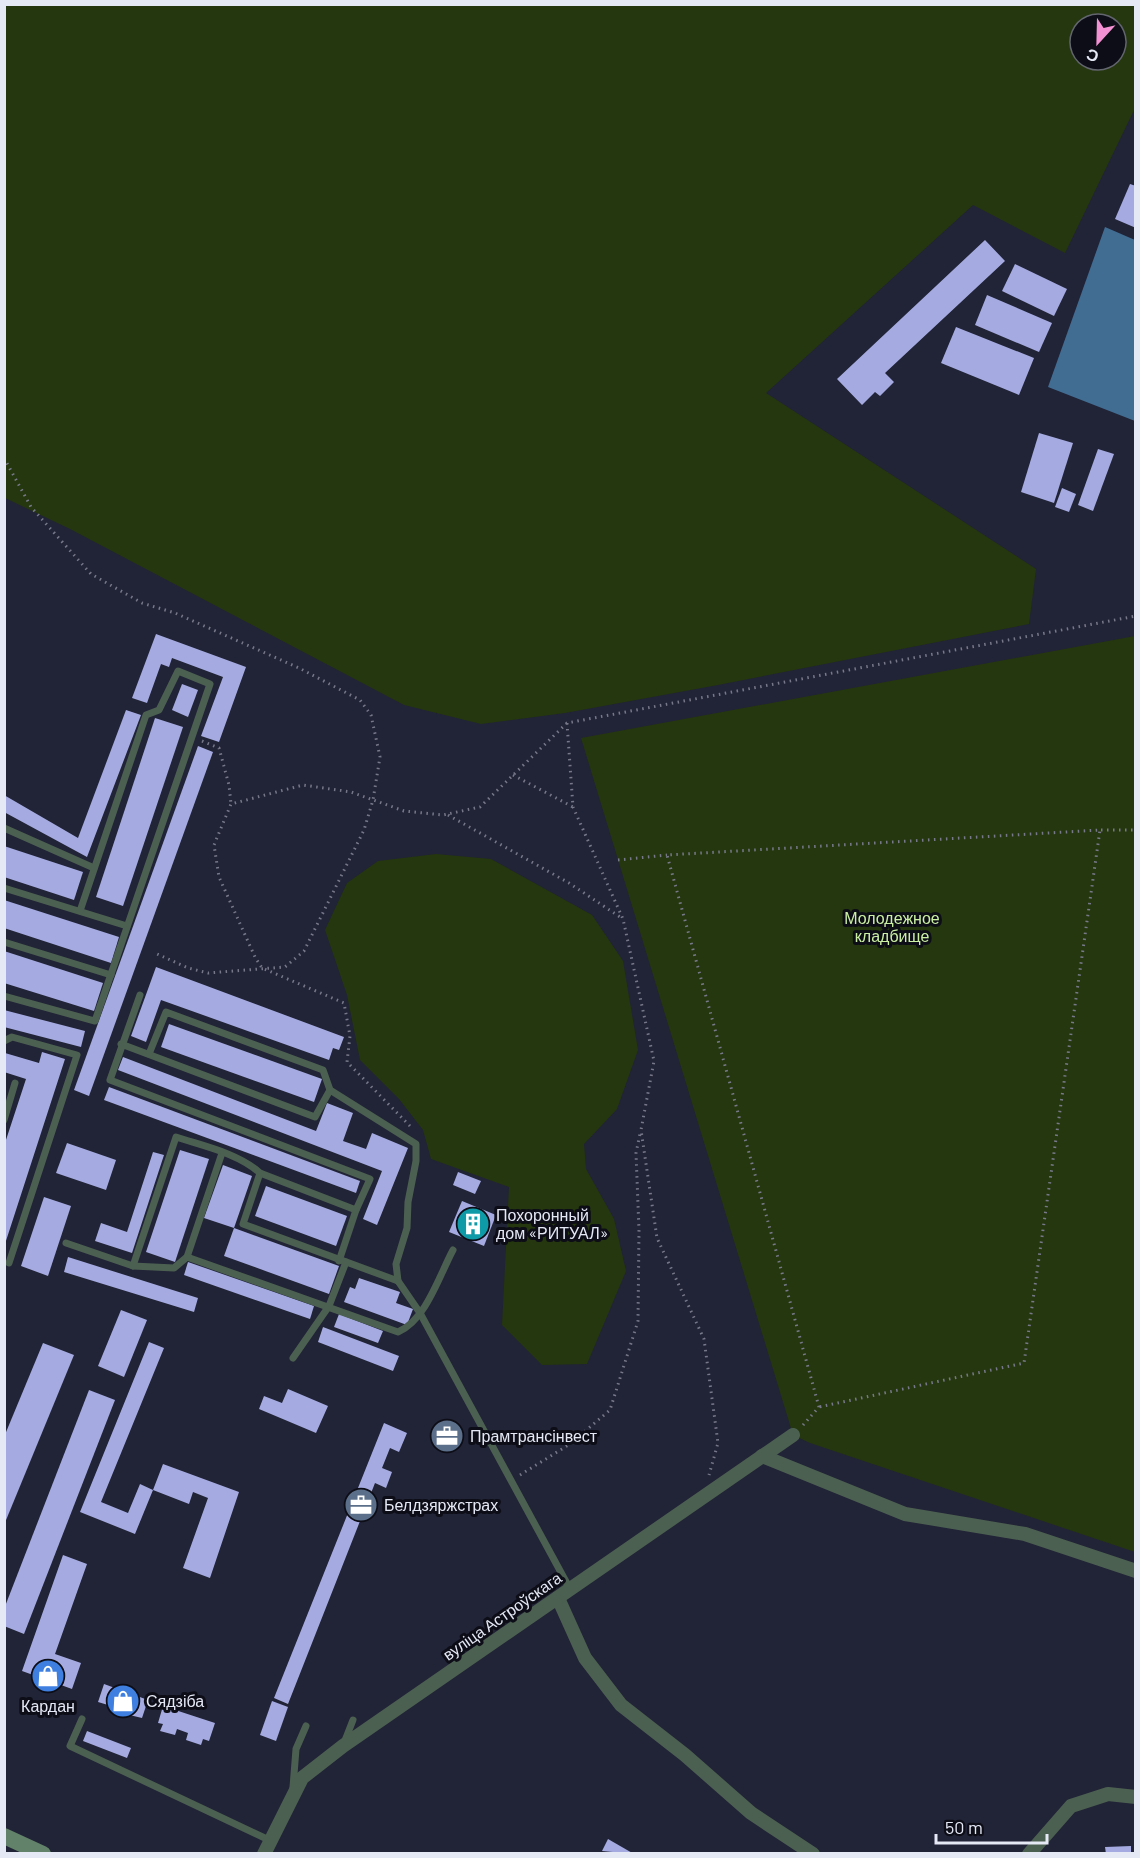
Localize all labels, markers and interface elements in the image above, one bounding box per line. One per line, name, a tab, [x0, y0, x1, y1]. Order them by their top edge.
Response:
north arrow	[1068, 12, 1128, 72]
text: С	[1083, 45, 1101, 67]
park label: Молодежное кладбище	[844, 908, 940, 945]
place label: Похоронный дом «РИТУАЛ»	[496, 1205, 608, 1242]
building icon: Похоронный дом «РИТУАЛ»	[455, 1206, 491, 1242]
office icon: Прамтрансінвест	[429, 1418, 465, 1454]
place label: Прамтрансінвест	[470, 1426, 598, 1445]
office icon: Белдзяржстрах	[343, 1487, 379, 1523]
place label: Белдзяржстрах	[384, 1495, 498, 1514]
street label: вуліца Астроўскага	[439, 1567, 565, 1664]
shop icon: Кардан	[30, 1658, 66, 1694]
shop icon: Сядзіба	[105, 1683, 141, 1719]
place label: Сядзіба	[146, 1691, 204, 1710]
place label: Кардан	[21, 1696, 75, 1715]
scale bar	[936, 1807, 1047, 1845]
text: 50 m	[945, 1816, 983, 1838]

